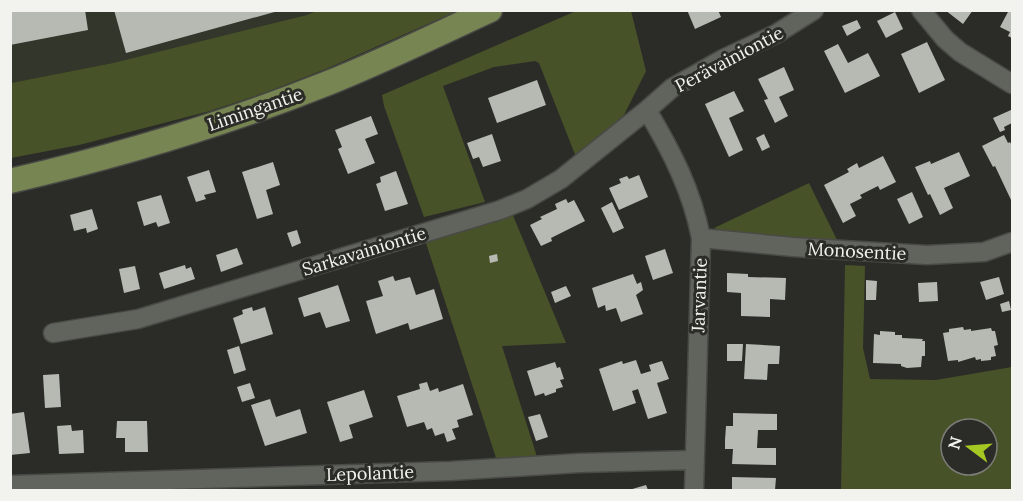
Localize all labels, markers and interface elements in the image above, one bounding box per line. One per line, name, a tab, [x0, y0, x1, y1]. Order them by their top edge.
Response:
street label: Perävainiontie	[671, 21, 787, 97]
street label: Limingantie	[204, 82, 306, 136]
street label: Sarkavainiontie	[299, 221, 429, 281]
street label: Monosentie	[807, 237, 907, 265]
street label: Jarvantie	[686, 257, 712, 334]
north arrow	[939, 417, 999, 477]
text: N	[943, 434, 966, 452]
street label: Lepolantie	[326, 460, 415, 486]

